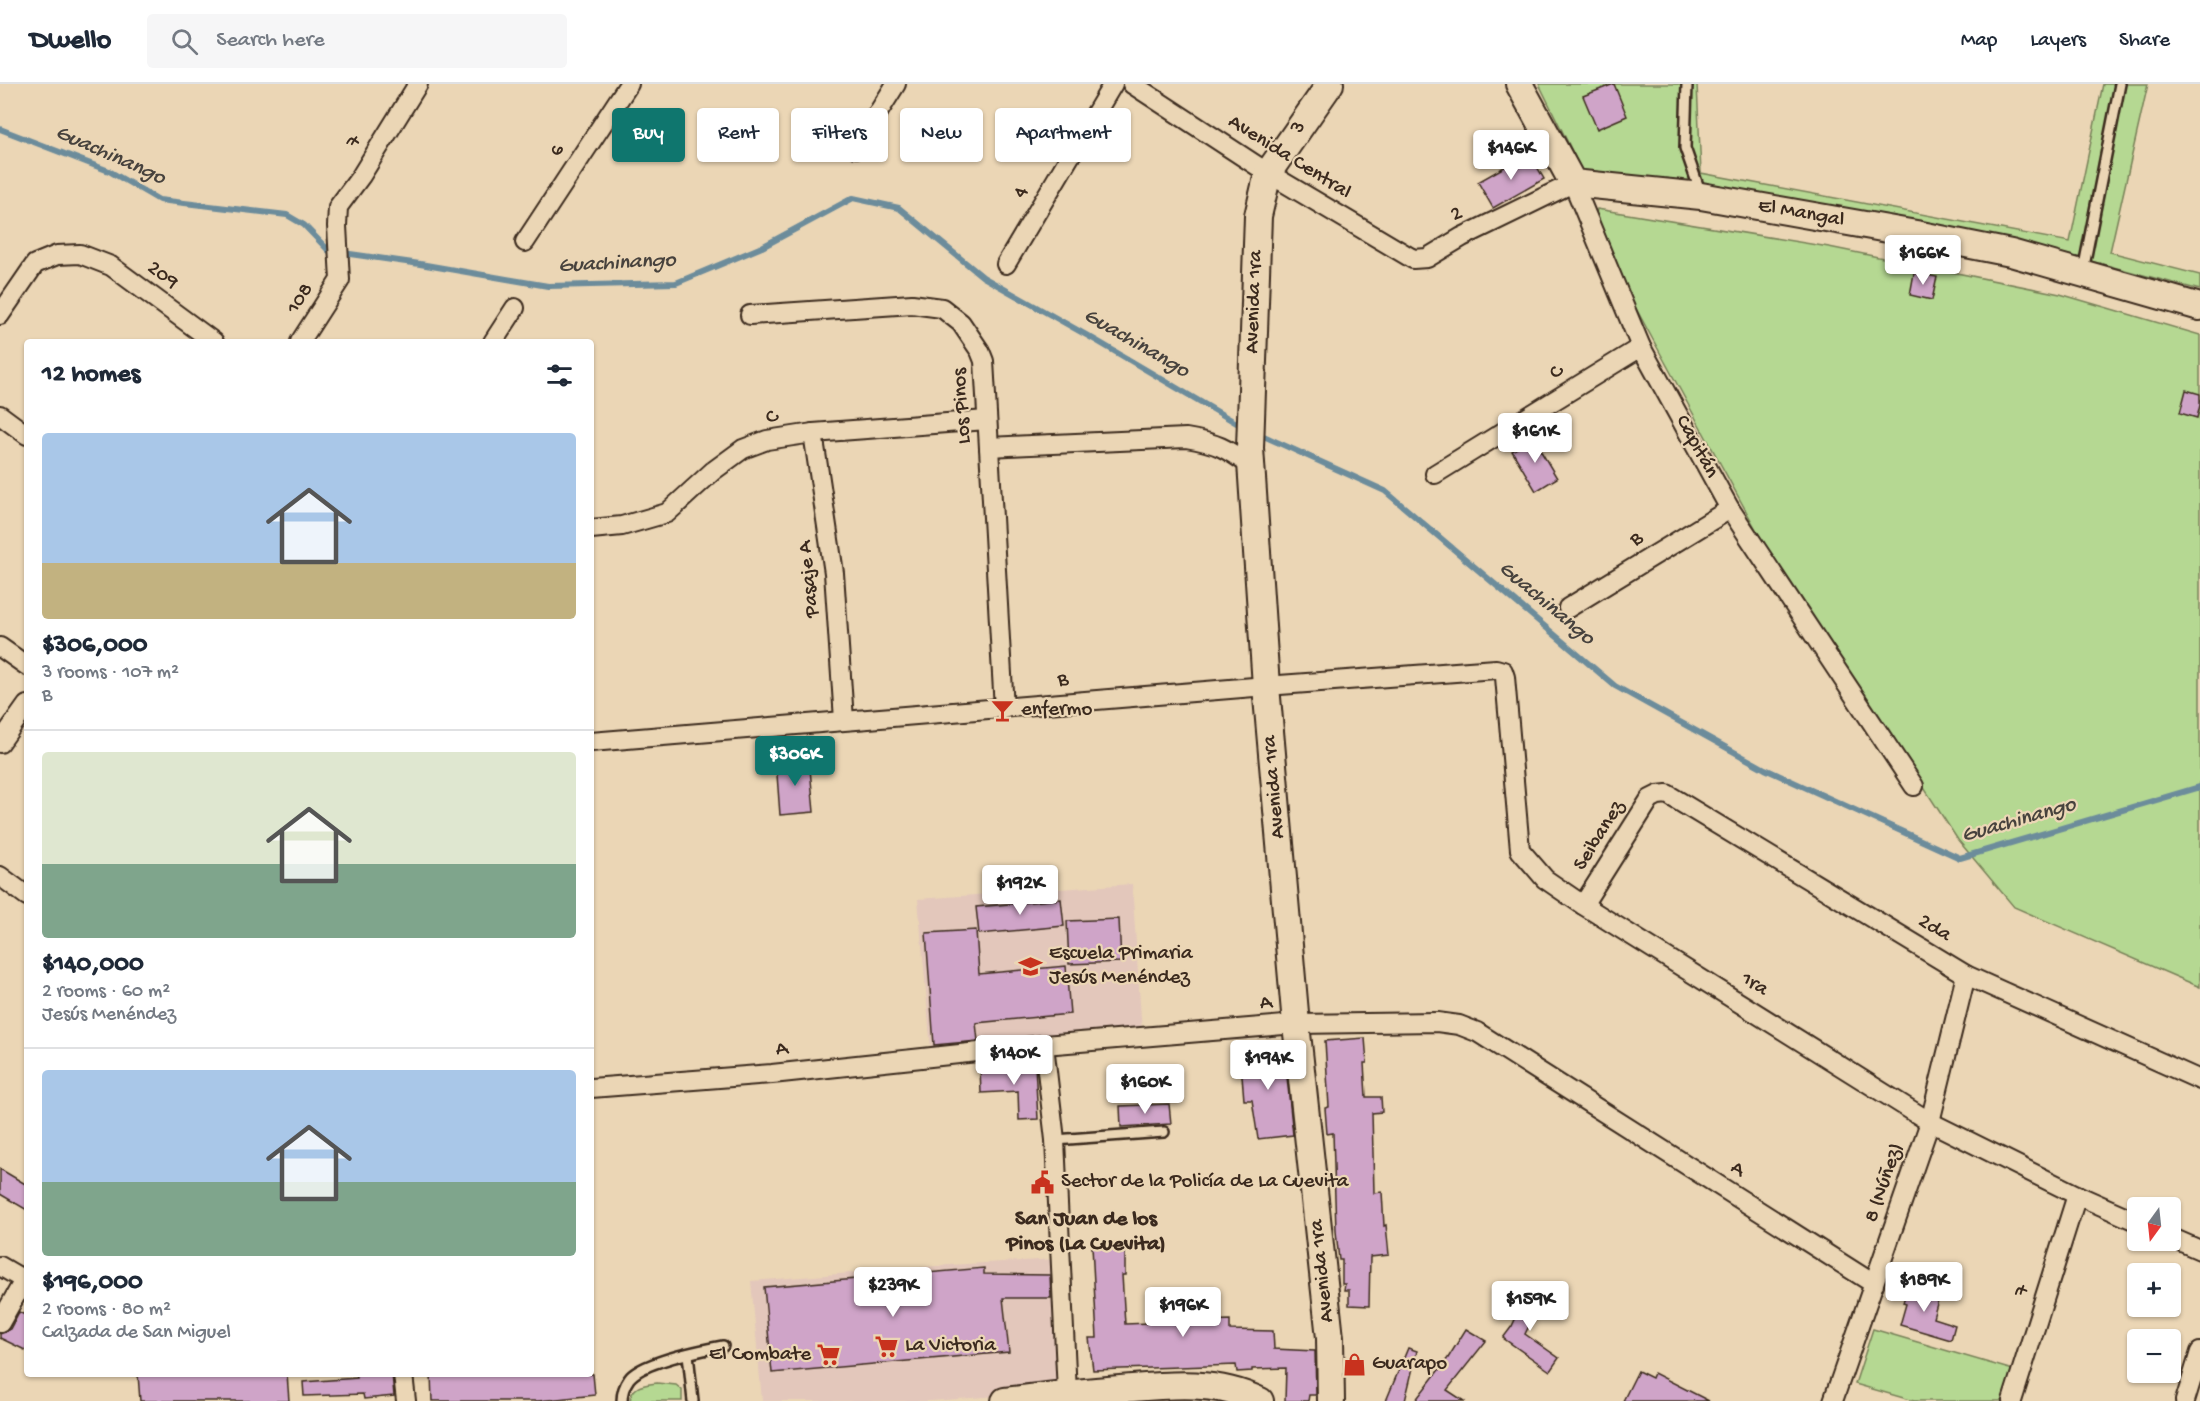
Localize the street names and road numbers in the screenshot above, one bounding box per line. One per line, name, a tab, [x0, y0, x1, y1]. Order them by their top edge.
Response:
street label: Avenida Central	[1223, 110, 1355, 206]
street label: 3	[1285, 116, 1312, 140]
street label: 7	[341, 130, 369, 154]
street label: 6	[545, 139, 572, 162]
street label: 4	[1009, 182, 1035, 204]
street label: El Mangal	[1756, 194, 1846, 234]
street label: 2	[1447, 202, 1467, 228]
street label: Avenida 1ra	[1241, 248, 1269, 354]
street label: 209	[141, 256, 183, 296]
street label: 108	[281, 279, 320, 320]
street label: C	[1546, 359, 1570, 387]
street label: Los Pinos	[948, 366, 978, 445]
street label: C	[764, 404, 781, 431]
street label: Capitán	[1669, 411, 1723, 483]
street label: B	[1625, 526, 1649, 554]
street label: Pasaje A	[793, 538, 827, 620]
street label: B	[1056, 668, 1071, 694]
street label: Avenida 1ra	[1258, 733, 1292, 840]
street label: Seibanez	[1569, 796, 1632, 876]
street label: 2da	[1913, 909, 1956, 949]
street label: 1ra	[1735, 967, 1773, 1004]
street label: A	[1259, 991, 1275, 1017]
street label: A	[775, 1037, 791, 1063]
street label: 8 (Núñez)	[1860, 1140, 1910, 1226]
street label: A	[1725, 1156, 1750, 1185]
street label: Avenida 1ra	[1305, 1217, 1341, 1324]
street label: 7	[2009, 1281, 2037, 1301]

